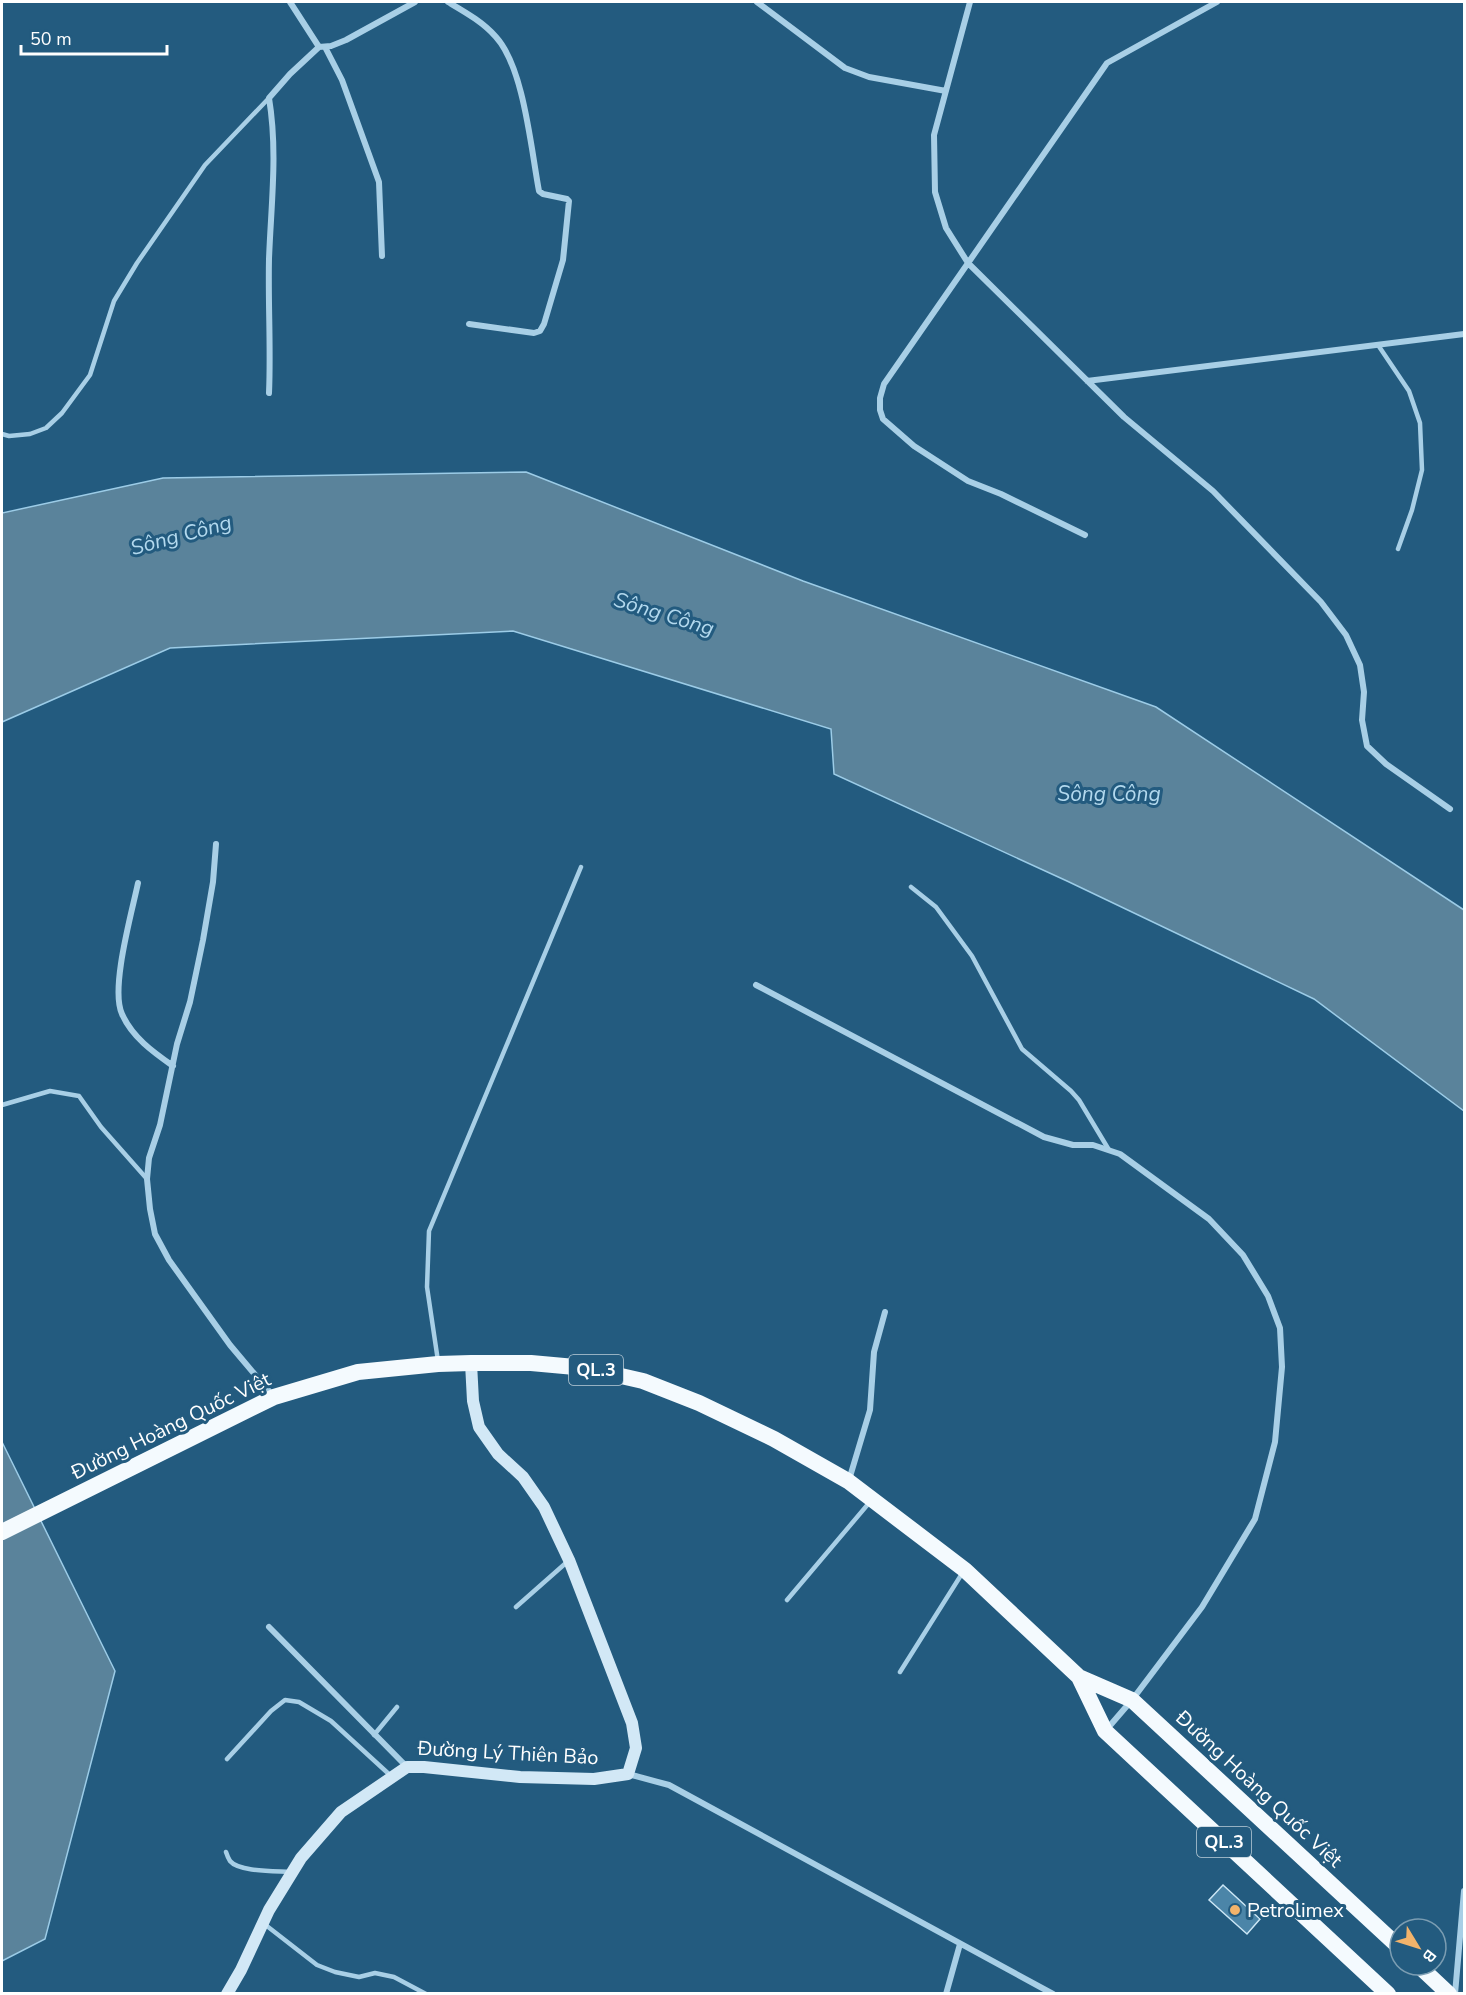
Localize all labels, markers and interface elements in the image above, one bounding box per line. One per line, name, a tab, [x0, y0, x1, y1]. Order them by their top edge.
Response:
scale bar	[21, 18, 166, 56]
text: 50 m	[30, 27, 72, 51]
water label: Sông Công	[127, 508, 235, 562]
water label: Sông Công	[610, 585, 718, 643]
water label: Sông Công	[1057, 780, 1161, 808]
road number: QL.3	[569, 1355, 623, 1385]
street label: Đường Hoàng Quốc Việt	[66, 1365, 276, 1487]
street label: Đường Hoàng Quốc Việt	[1169, 1704, 1349, 1874]
street label: Đường Lý Thiên Bảo	[416, 1735, 599, 1771]
road number: QL.3	[1197, 1827, 1251, 1857]
place label: Petrolimex	[1247, 1897, 1344, 1924]
marker: Petrolimex	[1228, 1903, 1242, 1917]
north arrow	[1388, 1917, 1448, 1977]
text: B	[1417, 1945, 1441, 1967]

